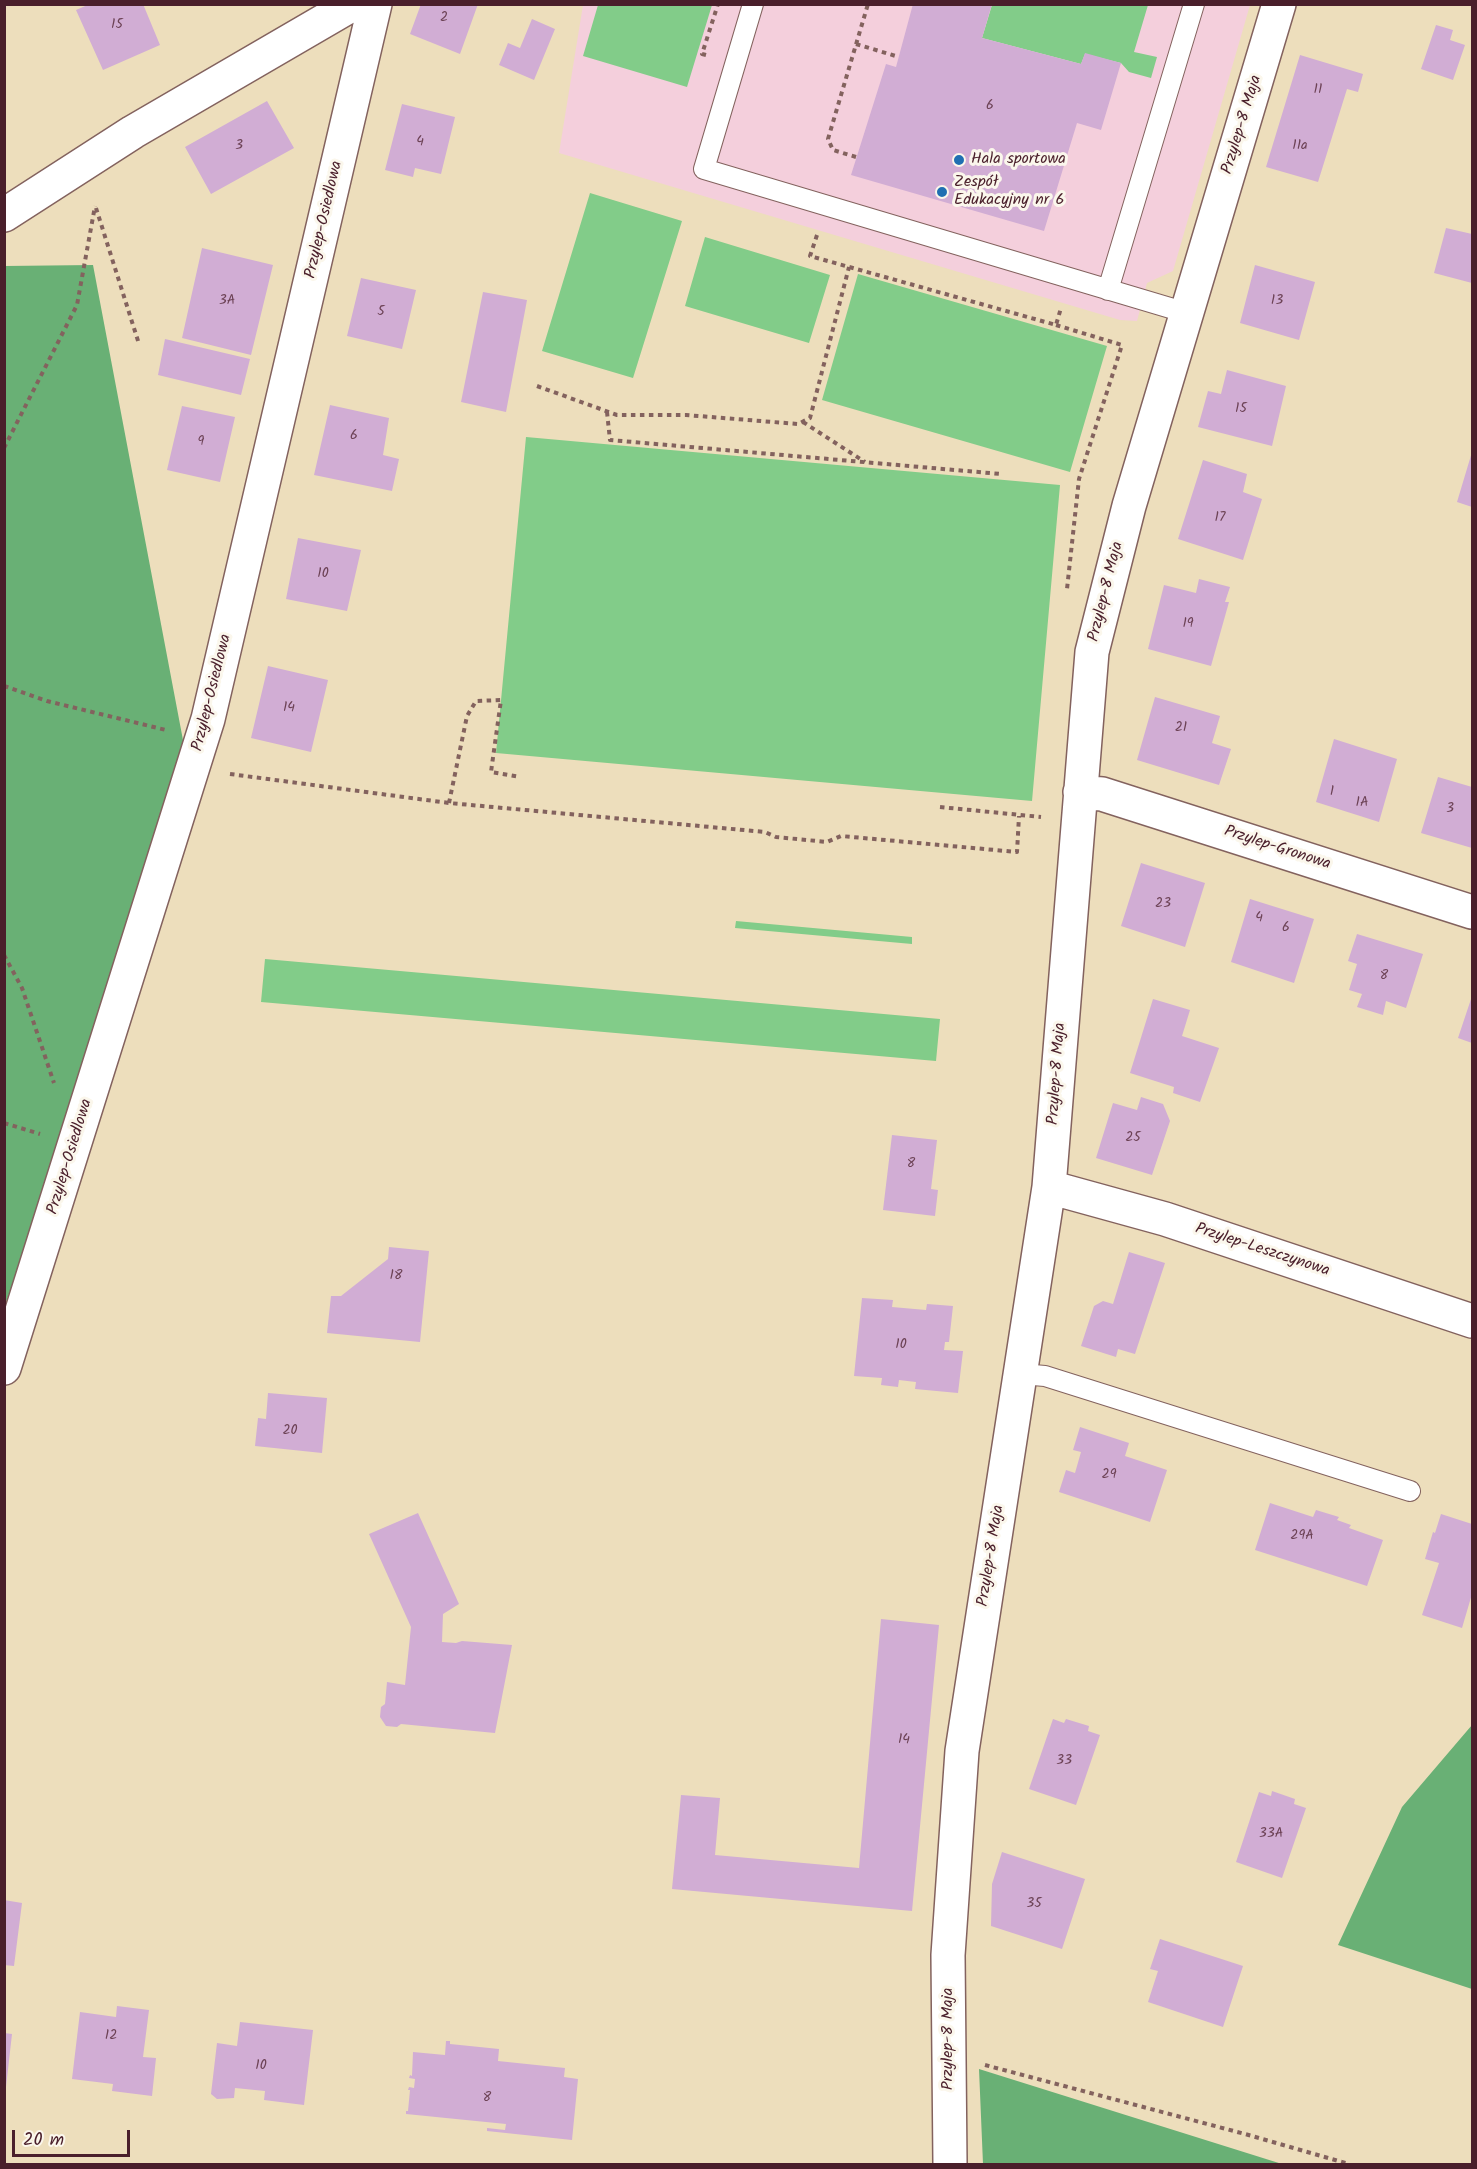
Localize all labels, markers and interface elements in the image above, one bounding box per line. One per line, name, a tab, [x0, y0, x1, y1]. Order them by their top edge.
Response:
house number: 2	[440, 11, 448, 27]
house number: 15	[111, 18, 123, 34]
street label: Przylep-8 Maja	[1219, 73, 1267, 177]
house number: 11	[1314, 83, 1322, 99]
house number: 6	[986, 99, 994, 115]
house number: 4	[416, 135, 424, 151]
house number: 3	[235, 139, 243, 155]
house number: 11a	[1292, 139, 1308, 155]
place label: Hala sportowa	[971, 150, 1066, 170]
marker: Hala sportowa	[952, 153, 966, 167]
street label: Przylep-Osiedlowa	[302, 160, 348, 280]
place label: Zespół Edukacyjny nr 6	[954, 173, 1064, 211]
marker: Zespół Edukacyjny nr 6	[935, 185, 949, 199]
house number: 3A	[219, 294, 235, 310]
house number: 13	[1271, 294, 1283, 310]
house number: 5	[377, 305, 385, 321]
house number: 15	[1235, 402, 1247, 418]
house number: 6	[350, 429, 358, 445]
house number: 9	[198, 435, 204, 451]
house number: 17	[1215, 511, 1225, 527]
street label: Przylep-8 Maja	[1085, 540, 1129, 644]
house number: 10	[317, 567, 329, 583]
house number: 19	[1182, 617, 1194, 633]
street label: Przylep-Osiedlowa	[189, 633, 237, 753]
house number: 14	[283, 701, 295, 717]
house number: 21	[1175, 721, 1187, 737]
house number: 1	[1330, 785, 1334, 801]
house number: 1A	[1356, 796, 1368, 812]
house number: 3	[1446, 802, 1454, 818]
street label: Przylep-Gronowa	[1221, 823, 1333, 875]
house number: 23	[1155, 897, 1171, 913]
house number: 4	[1255, 911, 1263, 927]
house number: 6	[1282, 921, 1290, 937]
house number: 8	[1380, 969, 1388, 985]
street label: Przylep-8 Maja	[1045, 1022, 1071, 1126]
street label: Przylep-Osiedlowa	[44, 1097, 98, 1217]
house number: 25	[1125, 1131, 1141, 1147]
house number: 8	[907, 1157, 915, 1173]
street label: Przylep-Leszczynowa	[1192, 1220, 1332, 1282]
house number: 18	[390, 1269, 402, 1285]
house number: 10	[895, 1338, 907, 1354]
house number: 20	[282, 1424, 298, 1440]
house number: 29	[1102, 1468, 1116, 1484]
street label: Przylep-8 Maja	[975, 1504, 1009, 1608]
house number: 29A	[1290, 1529, 1314, 1545]
house number: 14	[898, 1733, 910, 1749]
house number: 33	[1056, 1754, 1072, 1770]
house number: 33A	[1259, 1827, 1283, 1843]
house number: 35	[1026, 1897, 1042, 1913]
street label: Przylep-8 Maja	[939, 1988, 959, 2090]
house number: 12	[105, 2029, 117, 2045]
house number: 10	[255, 2059, 267, 2075]
house number: 8	[483, 2091, 491, 2107]
scale bar	[15, 2118, 134, 2156]
text: 20 m	[23, 2126, 64, 2155]

